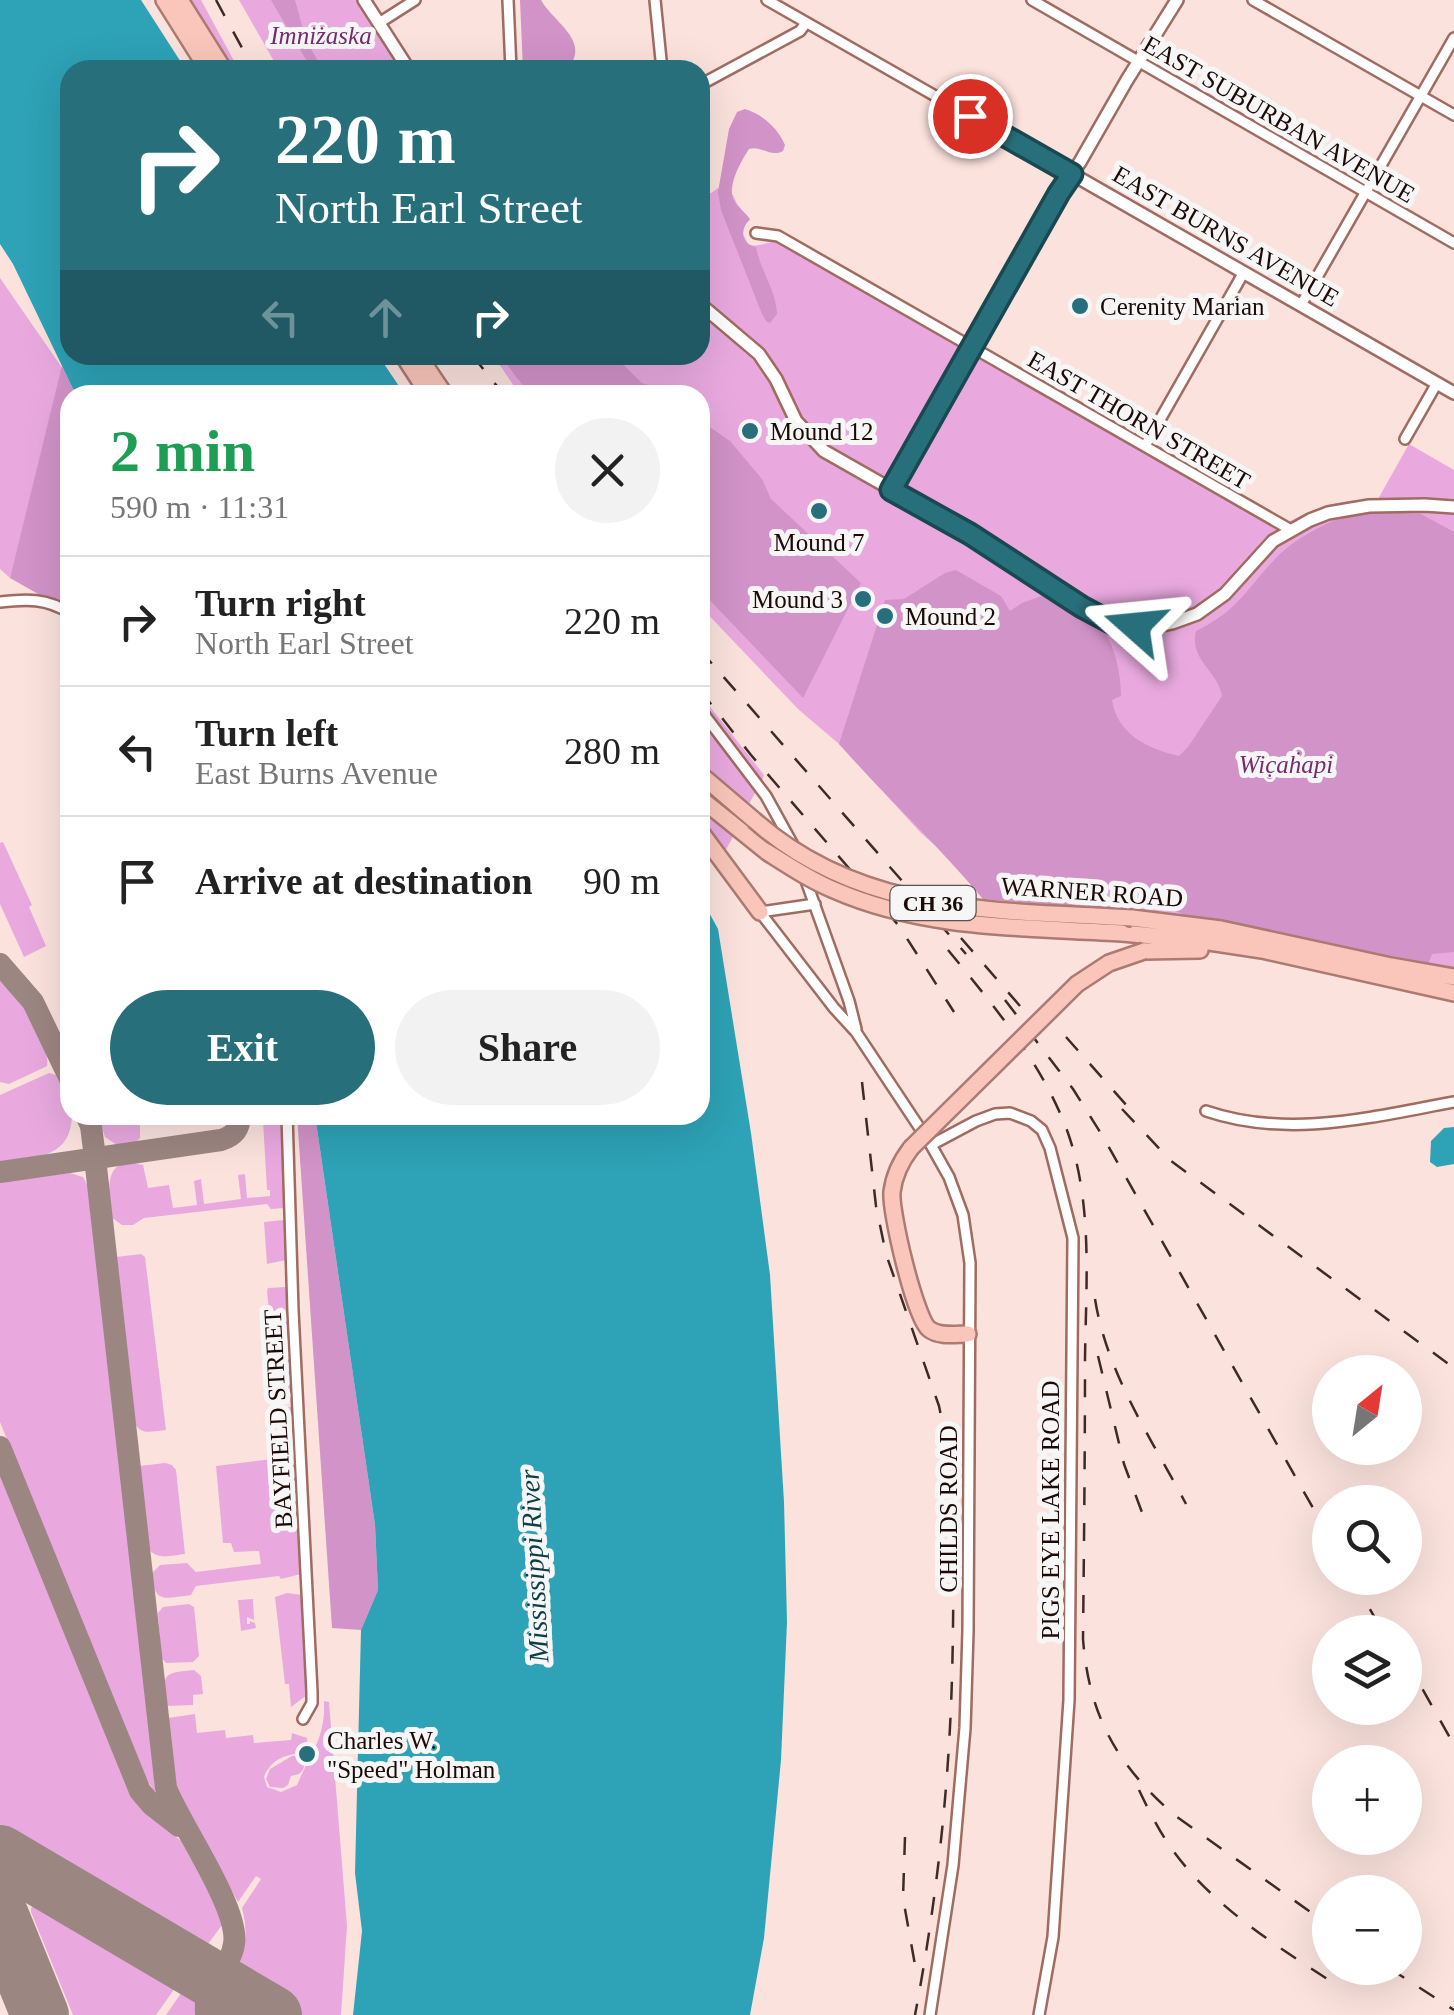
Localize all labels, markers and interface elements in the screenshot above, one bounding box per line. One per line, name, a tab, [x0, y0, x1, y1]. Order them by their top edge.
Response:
park label: Imniżaska	[269, 22, 372, 49]
street label: EAST SUBURBAN AVENUE	[1139, 30, 1419, 208]
pin	[928, 74, 1013, 159]
icon: arrive	[943, 89, 998, 144]
icon: right	[110, 100, 240, 230]
text: 220 m	[275, 101, 456, 178]
street label: EAST BURNS AVENUE	[1108, 160, 1344, 312]
text: North Earl Street	[275, 183, 582, 233]
icon: left	[253, 290, 308, 345]
icon: ahead	[358, 290, 413, 345]
icon: right	[463, 290, 518, 345]
place label: Cerenity Marian	[1100, 293, 1265, 320]
marker: Cerenity Marian	[1069, 295, 1091, 317]
street label: EAST THORN STREET	[1023, 345, 1255, 495]
text: 2 min	[110, 418, 255, 484]
button: close	[555, 418, 660, 523]
place label: Mound 12	[770, 418, 873, 445]
marker: Mound 12	[739, 420, 761, 442]
text: 590 m · 11:31	[110, 489, 289, 525]
marker: Mound 7	[808, 500, 830, 522]
place label: Mound 7	[774, 529, 864, 556]
position arrow	[1083, 574, 1187, 678]
text: Turn right	[195, 582, 366, 624]
place label: Mound 3	[752, 586, 843, 613]
marker: Mound 3	[852, 588, 874, 610]
icon: right	[110, 594, 165, 649]
text: 220 m	[564, 600, 660, 642]
place label: Mound 2	[905, 603, 996, 630]
marker: Mound 2	[874, 605, 896, 627]
text: North Earl Street	[195, 625, 414, 661]
text: Turn left	[195, 712, 338, 754]
icon: left	[110, 724, 165, 779]
text: 280 m	[564, 730, 660, 772]
park label: Wic̣aḣapi	[1239, 751, 1333, 778]
text: East Burns Avenue	[195, 755, 438, 791]
icon: arrive	[110, 854, 165, 909]
text: Arrive at destination	[195, 860, 533, 902]
text: 90 m	[583, 860, 660, 902]
street label: WARNER ROAD	[1000, 872, 1184, 912]
road number: CH 36	[890, 886, 976, 920]
button: Exit	[110, 990, 375, 1105]
button: Share	[395, 990, 660, 1105]
street label: BAYFIELD STREET	[259, 1309, 297, 1529]
north arrow	[1312, 1355, 1422, 1465]
map controls	[1312, 1355, 1422, 1985]
street label: PIGS EYE LAKE ROAD	[1037, 1380, 1064, 1640]
street label: CHILDS ROAD	[935, 1425, 962, 1593]
water label: Mississippi River	[513, 1468, 555, 1665]
button: search	[1312, 1485, 1422, 1595]
button: layers	[1312, 1615, 1422, 1725]
place label: Charles W. "Speed" Holman	[327, 1727, 496, 1783]
marker: Charles W. "Speed" Holman	[296, 1743, 318, 1765]
button: +	[1312, 1745, 1422, 1855]
button: −	[1312, 1875, 1422, 1985]

